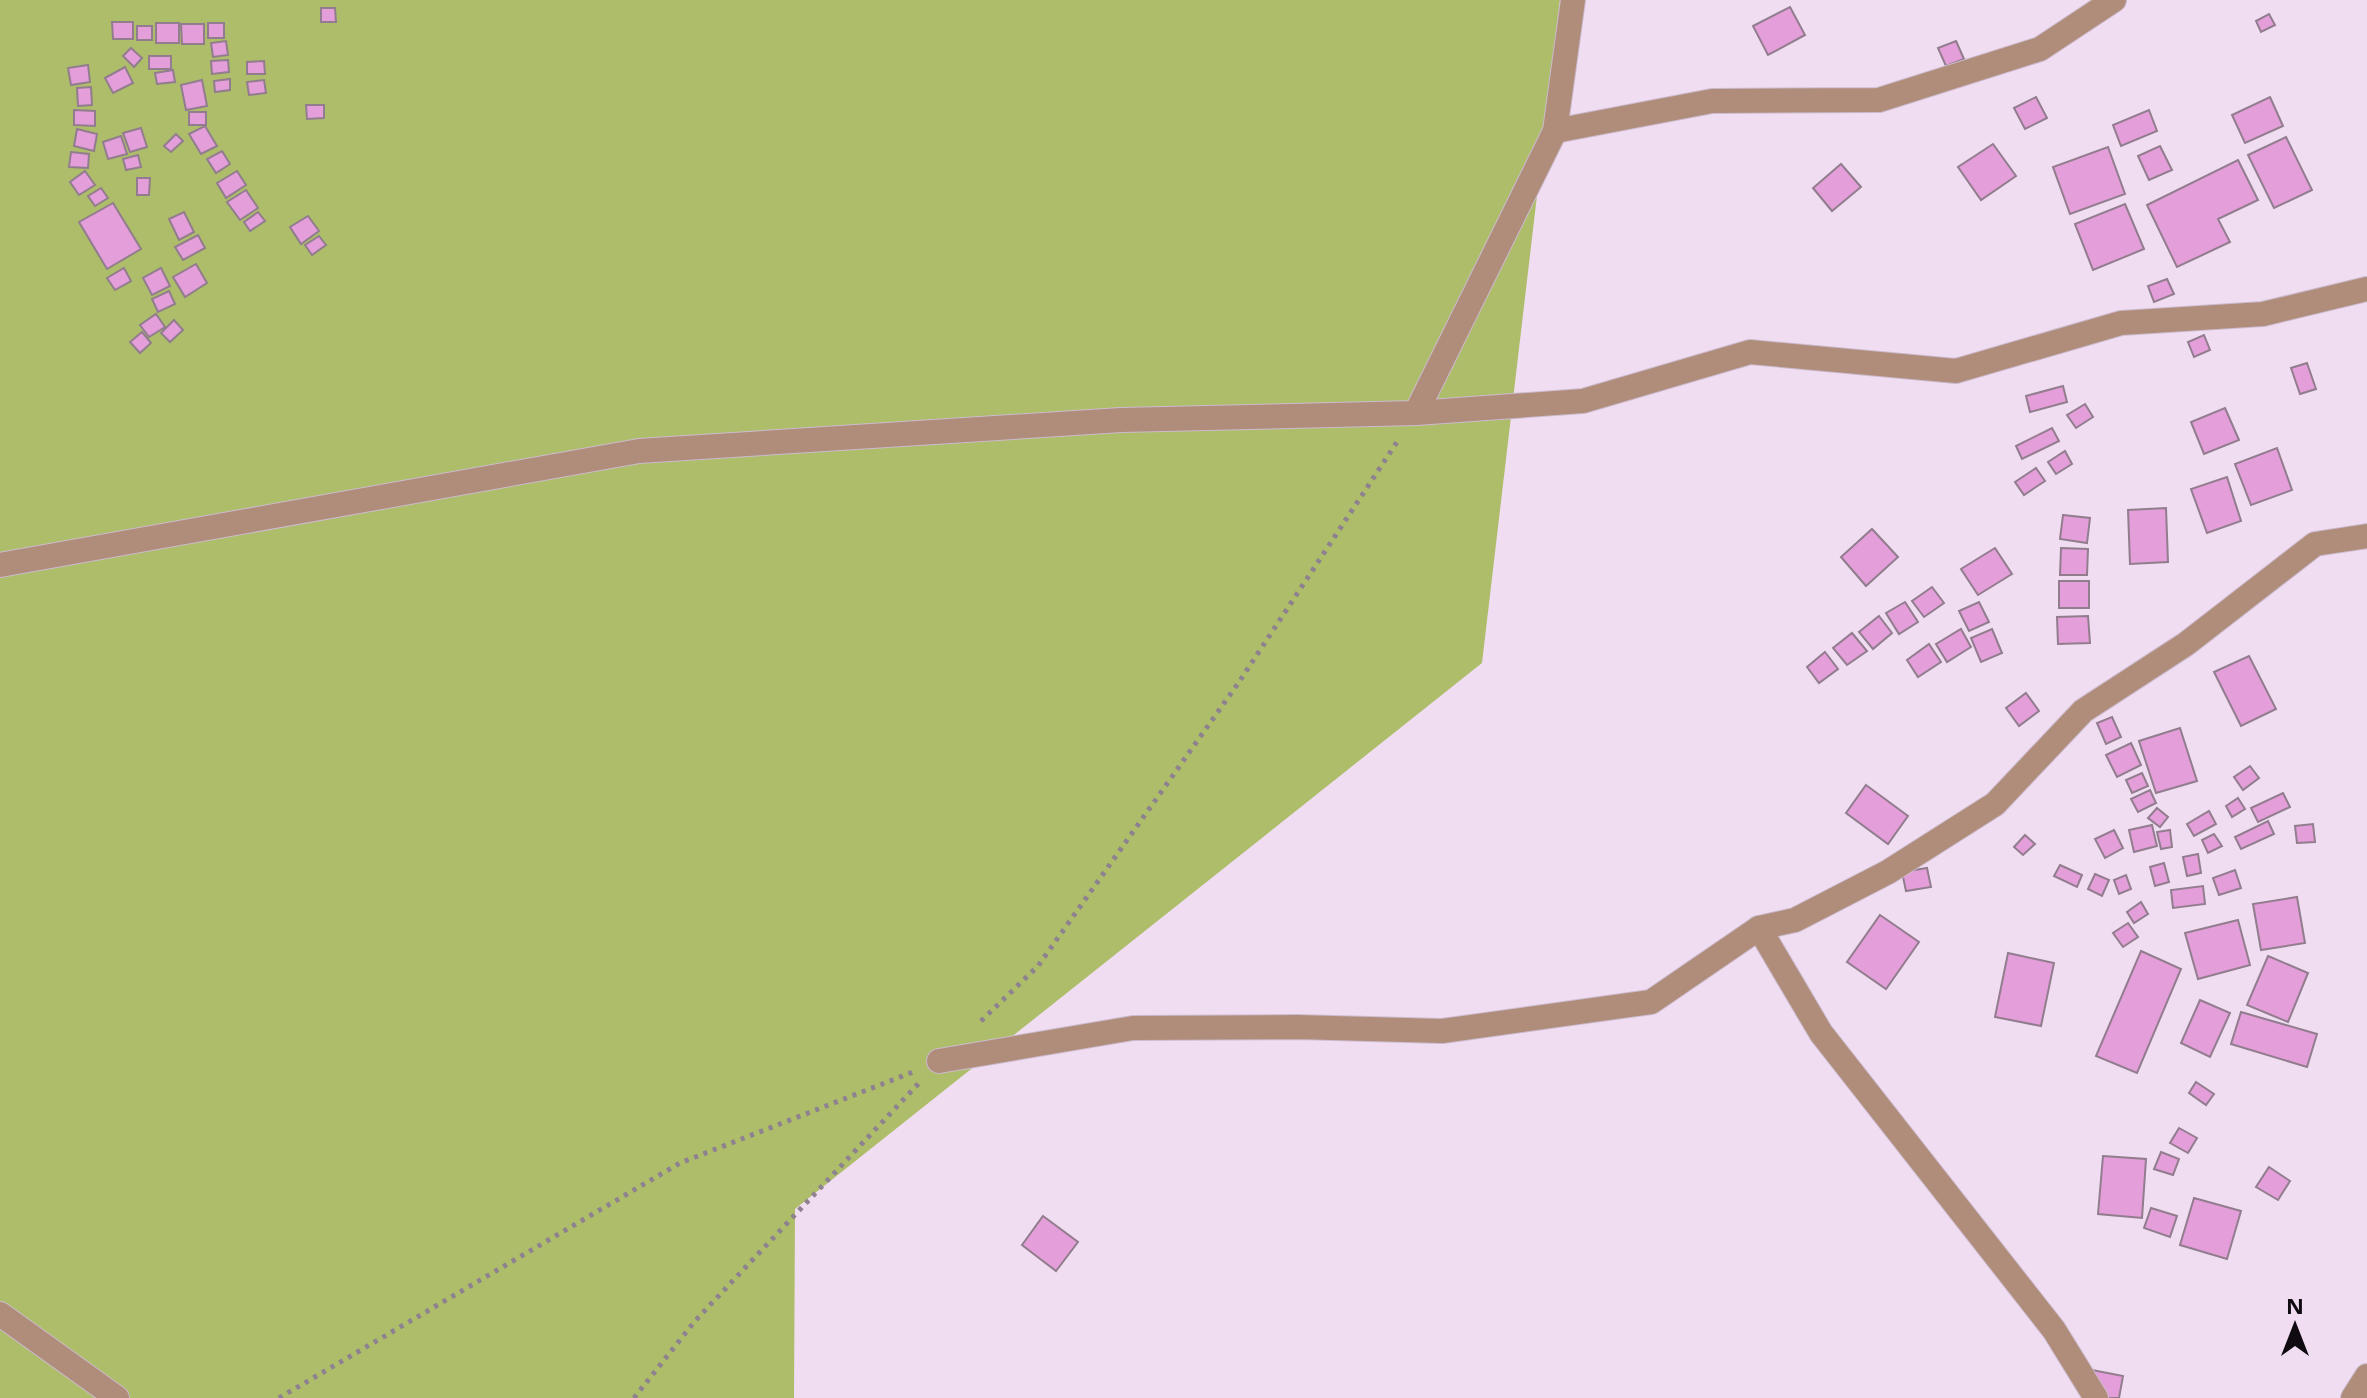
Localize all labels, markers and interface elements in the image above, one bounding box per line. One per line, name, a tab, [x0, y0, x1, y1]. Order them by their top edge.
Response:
north arrow	[2255, 1286, 2335, 1366]
text: N	[2286, 1290, 2304, 1320]

